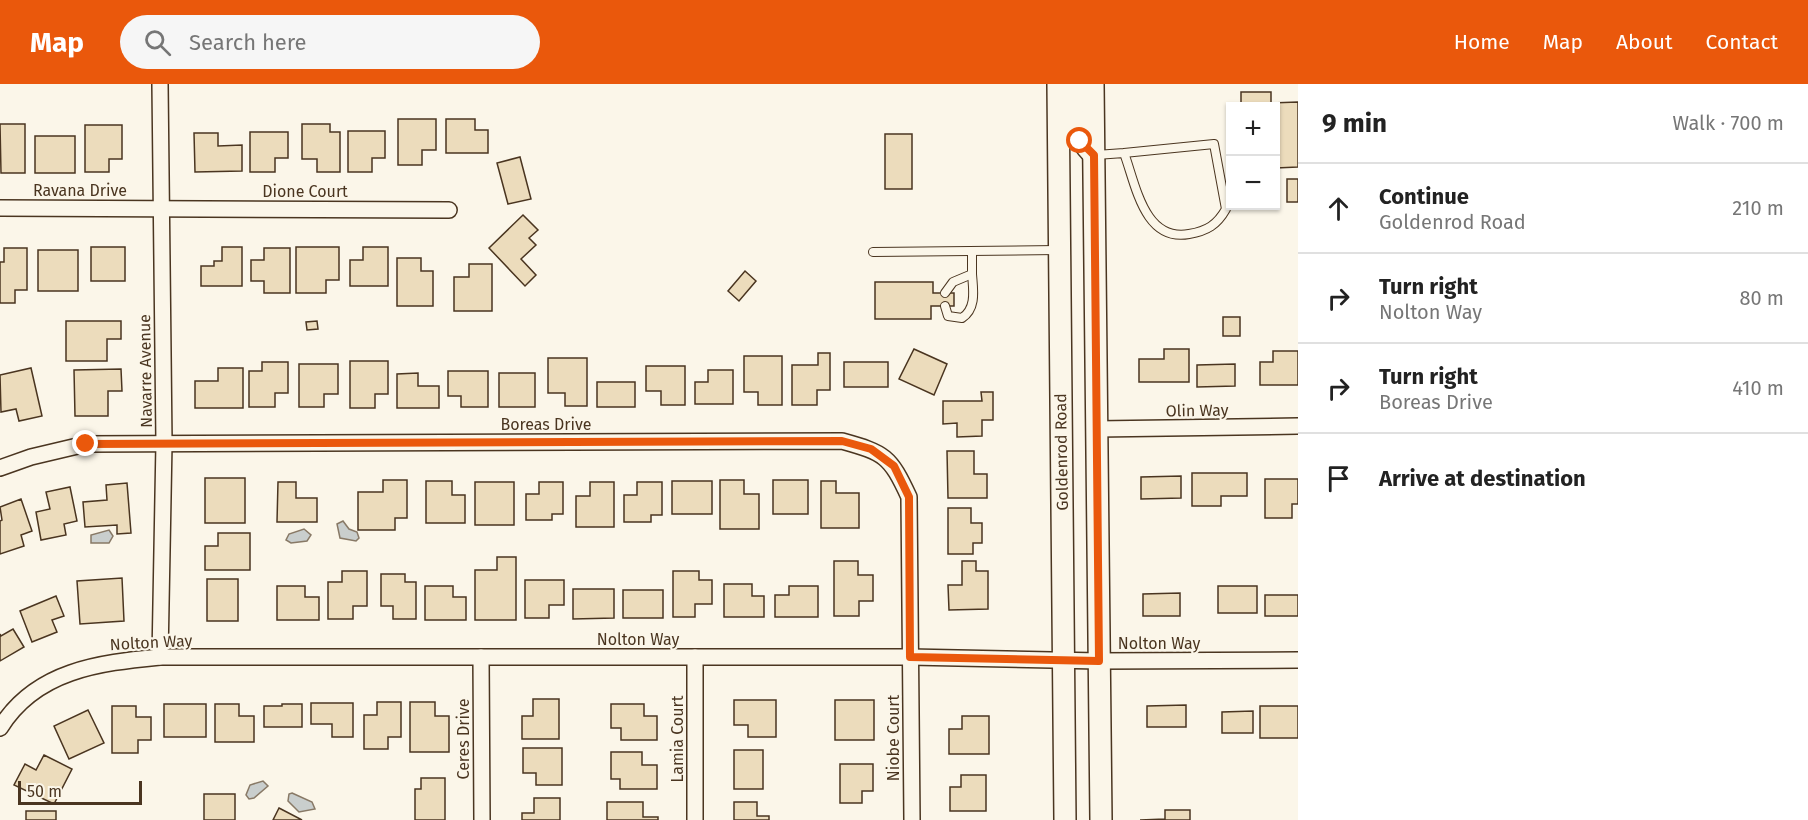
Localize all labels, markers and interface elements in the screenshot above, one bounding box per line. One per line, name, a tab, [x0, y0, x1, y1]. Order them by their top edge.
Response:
search box	[120, 15, 540, 69]
text: Map	[30, 26, 84, 59]
icon: search	[141, 26, 174, 59]
text: Search here	[189, 29, 307, 56]
text: Home	[1454, 29, 1510, 55]
text: Map	[1543, 29, 1583, 55]
text: About	[1616, 29, 1673, 55]
text: Contact	[1706, 29, 1778, 55]
map controls	[1226, 102, 1280, 210]
button: +	[1226, 102, 1280, 156]
text: 9 min	[1322, 108, 1387, 139]
text: Walk · 700 m	[1673, 111, 1784, 135]
route start	[1066, 127, 1092, 153]
button: −	[1226, 156, 1280, 210]
street label: Ravana Drive	[33, 181, 127, 200]
street label: Dione Court	[262, 182, 348, 201]
text: Continue	[1379, 183, 1469, 210]
icon: ahead	[1322, 192, 1355, 225]
text: 210 m	[1732, 196, 1784, 220]
text: Goldenrod Road	[1379, 210, 1526, 234]
text: Turn right	[1379, 273, 1478, 300]
icon: right	[1322, 282, 1355, 315]
text: 80 m	[1739, 286, 1784, 310]
text: Nolton Way	[1379, 300, 1482, 324]
street label: Navarre Avenue	[135, 314, 156, 428]
text: Turn right	[1379, 363, 1478, 390]
icon: right	[1322, 372, 1355, 405]
text: 410 m	[1732, 376, 1784, 400]
text: Boreas Drive	[1379, 390, 1493, 414]
street label: Goldenrod Road	[1051, 393, 1072, 511]
street label: Olin Way	[1165, 400, 1229, 421]
street label: Boreas Drive	[500, 415, 592, 434]
route end	[72, 430, 98, 456]
icon: arrive	[1322, 462, 1355, 495]
text: Arrive at destination	[1379, 465, 1586, 492]
street label: Nolton Way	[597, 630, 679, 649]
street label: Nolton Way	[109, 631, 193, 654]
street label: Nolton Way	[1118, 634, 1200, 653]
street label: Lamia Court	[668, 695, 687, 782]
street label: Niobe Court	[884, 695, 903, 781]
street label: Ceres Drive	[454, 698, 473, 780]
scale bar	[18, 778, 142, 806]
text: 50 m	[27, 782, 62, 801]

